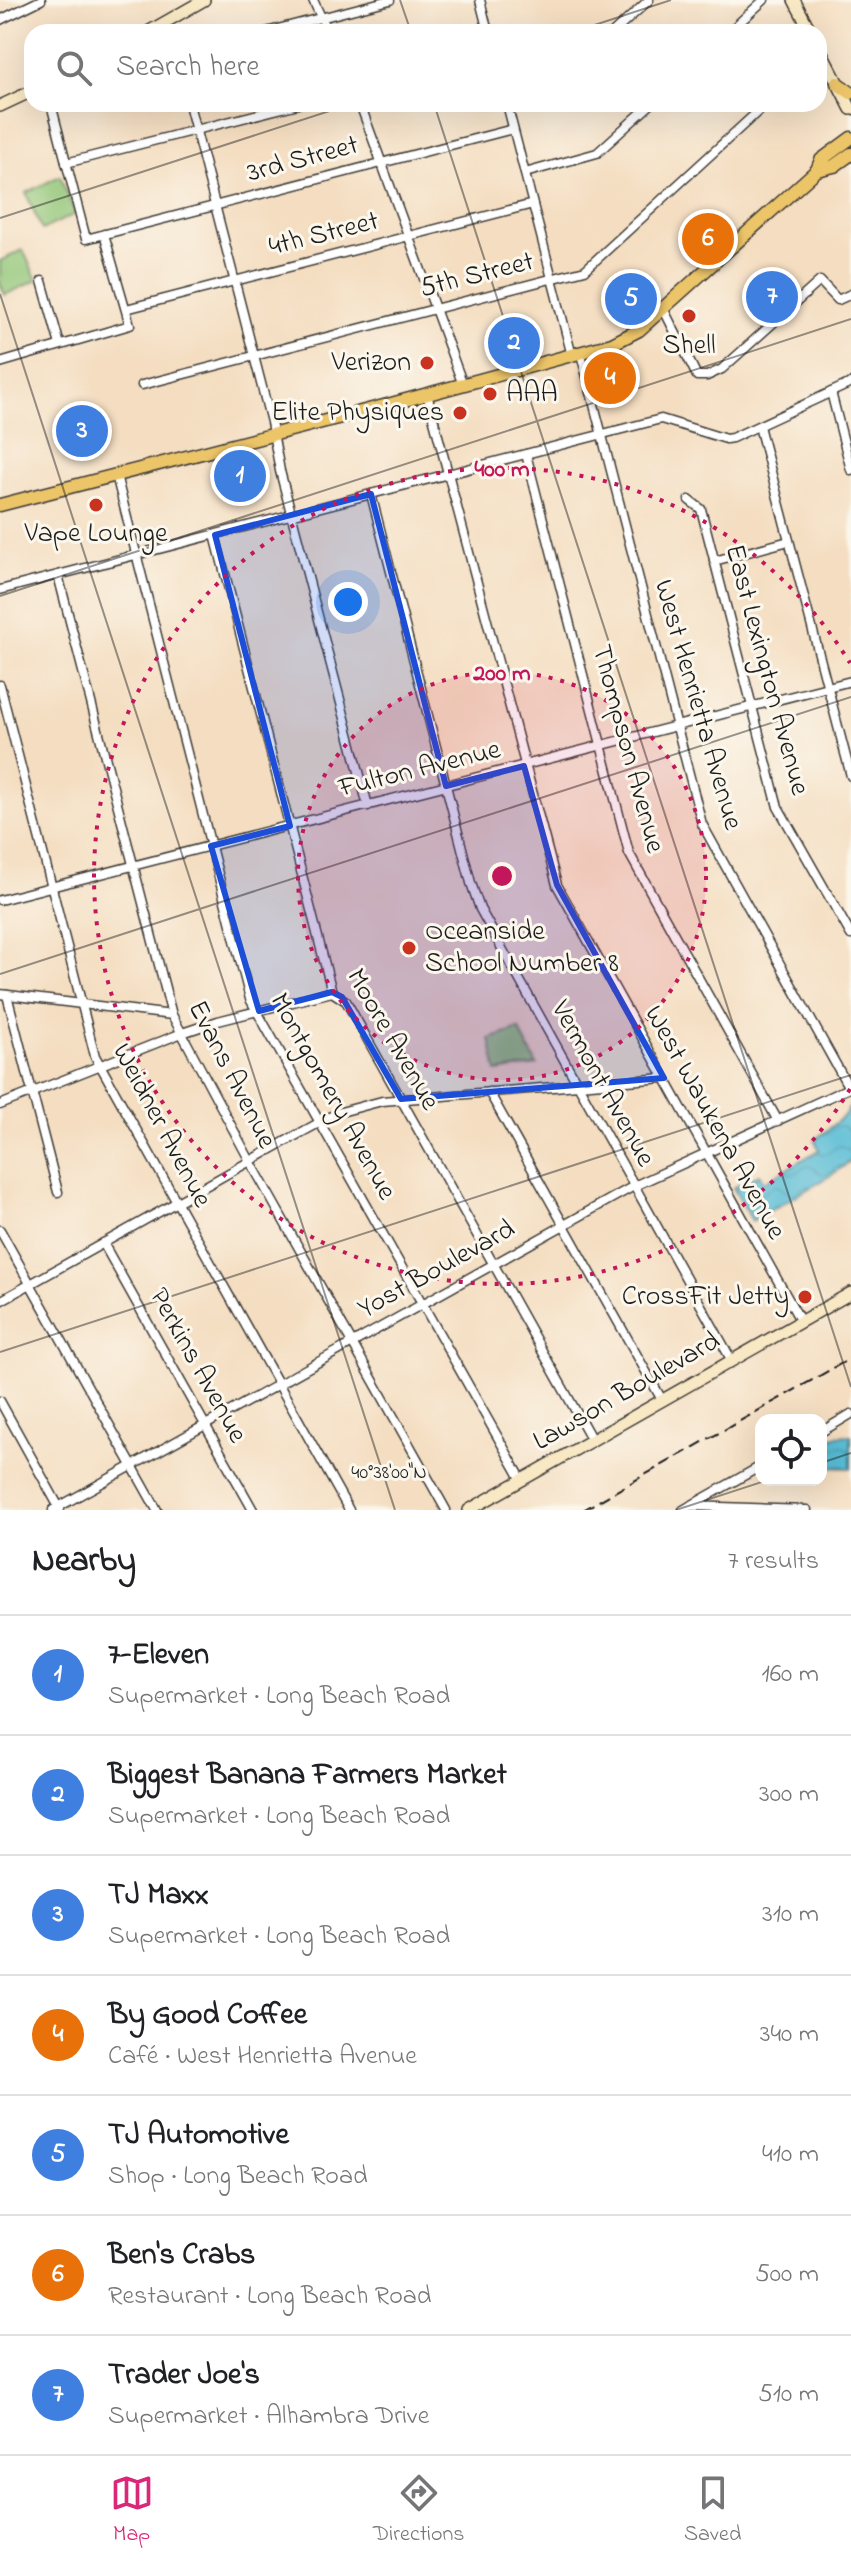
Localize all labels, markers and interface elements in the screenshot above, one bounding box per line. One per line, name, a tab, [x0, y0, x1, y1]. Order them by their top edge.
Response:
search box	[24, 24, 827, 112]
icon: search	[52, 46, 96, 90]
text: Search here	[116, 46, 260, 90]
street label: 3rd Street	[243, 126, 363, 194]
street label: 4th Street	[265, 202, 383, 268]
pin: 6	[682, 209, 734, 269]
street label: 5th Street	[416, 242, 538, 310]
pin: 7	[746, 267, 798, 327]
pin: 5	[605, 269, 657, 329]
marker: Shell	[680, 307, 698, 325]
pin: 2	[488, 313, 540, 373]
place label: Shell	[662, 326, 716, 367]
place label: Verizon	[330, 343, 411, 384]
pin: 4	[584, 348, 636, 408]
marker: Verizon	[418, 354, 436, 372]
place label: AAA	[506, 374, 558, 415]
marker: AAA	[481, 385, 499, 403]
place label: Elite Physiques	[271, 393, 444, 434]
pin: 3	[56, 401, 108, 461]
marker: Elite Physiques	[451, 404, 469, 422]
pin: 1	[214, 446, 266, 506]
text: 400 m	[474, 453, 530, 488]
marker: Vape Lounge	[87, 496, 105, 514]
place label: Vape Lounge	[24, 514, 168, 555]
street label: East Lexington Avenue	[713, 540, 819, 800]
street label: West Henrietta Avenue	[642, 575, 752, 835]
your location	[328, 582, 368, 622]
street label: Thompson Avenue	[579, 640, 675, 858]
text: 200 m	[472, 657, 531, 692]
street label: Fulton Avenue	[334, 730, 506, 810]
centre of rings	[488, 862, 516, 890]
place label: Oceanside School Number 8	[425, 912, 619, 985]
marker: Oceanside School Number 8	[400, 939, 418, 957]
street label: Moore Avenue	[335, 961, 449, 1119]
street label: Montgomery Avenue	[258, 986, 406, 1208]
street label: Vermont Avenue	[539, 992, 665, 1175]
street label: Evans Avenue	[176, 994, 286, 1157]
street label: West Waukena Avenue	[633, 998, 796, 1248]
street label: Weidner Avenue	[100, 1037, 222, 1216]
street label: Yost Boulevard	[351, 1210, 523, 1330]
place label: CrossFit Jetty	[622, 1277, 789, 1318]
street label: Perkins Avenue	[137, 1281, 257, 1451]
marker: CrossFit Jetty	[796, 1288, 814, 1306]
street label: Lawson Boulevard	[526, 1322, 729, 1462]
map controls	[755, 1414, 827, 1486]
button: locate	[755, 1414, 827, 1486]
text: 40°38'00"N	[351, 1459, 427, 1488]
text: Nearby	[32, 1537, 136, 1587]
text: 7 results	[728, 1543, 819, 1581]
text: 7-Eleven	[108, 1634, 209, 1678]
text: 1	[54, 1656, 62, 1694]
text: 160 m	[761, 1656, 819, 1694]
text: Supermarket · Long Beach Road	[108, 1678, 450, 1716]
text: Biggest Banana Farmers Market	[108, 1754, 507, 1798]
text: 2	[52, 1776, 64, 1814]
text: 300 m	[759, 1776, 819, 1814]
text: Supermarket · Long Beach Road	[108, 1798, 450, 1836]
text: TJ Maxx	[108, 1874, 209, 1918]
text: 3	[53, 1896, 63, 1934]
text: 310 m	[762, 1896, 819, 1934]
text: Supermarket · Long Beach Road	[108, 1918, 450, 1956]
text: By Good Coffee	[108, 1994, 307, 2038]
text: 4	[53, 2016, 63, 2054]
text: 340 m	[760, 2016, 819, 2054]
text: Café · West Henrietta Avenue	[108, 2038, 417, 2076]
text: TJ Automotive	[108, 2114, 289, 2158]
text: 5	[51, 2136, 65, 2174]
text: 410 m	[762, 2136, 819, 2174]
text: Shop · Long Beach Road	[108, 2158, 368, 2196]
text: Ben's Crabs	[108, 2234, 255, 2278]
text: 6	[52, 2256, 64, 2294]
text: 500 m	[755, 2256, 819, 2294]
text: Restaurant · Long Beach Road	[108, 2278, 431, 2316]
text: Trader Joe's	[108, 2354, 260, 2398]
text: 7	[53, 2376, 63, 2414]
text: 510 m	[758, 2376, 819, 2414]
text: Supermarket · Alhambra Drive	[108, 2398, 430, 2436]
tab: Map	[110, 2471, 154, 2551]
tab: Directions	[373, 2471, 465, 2551]
tab: Saved	[684, 2471, 741, 2551]

